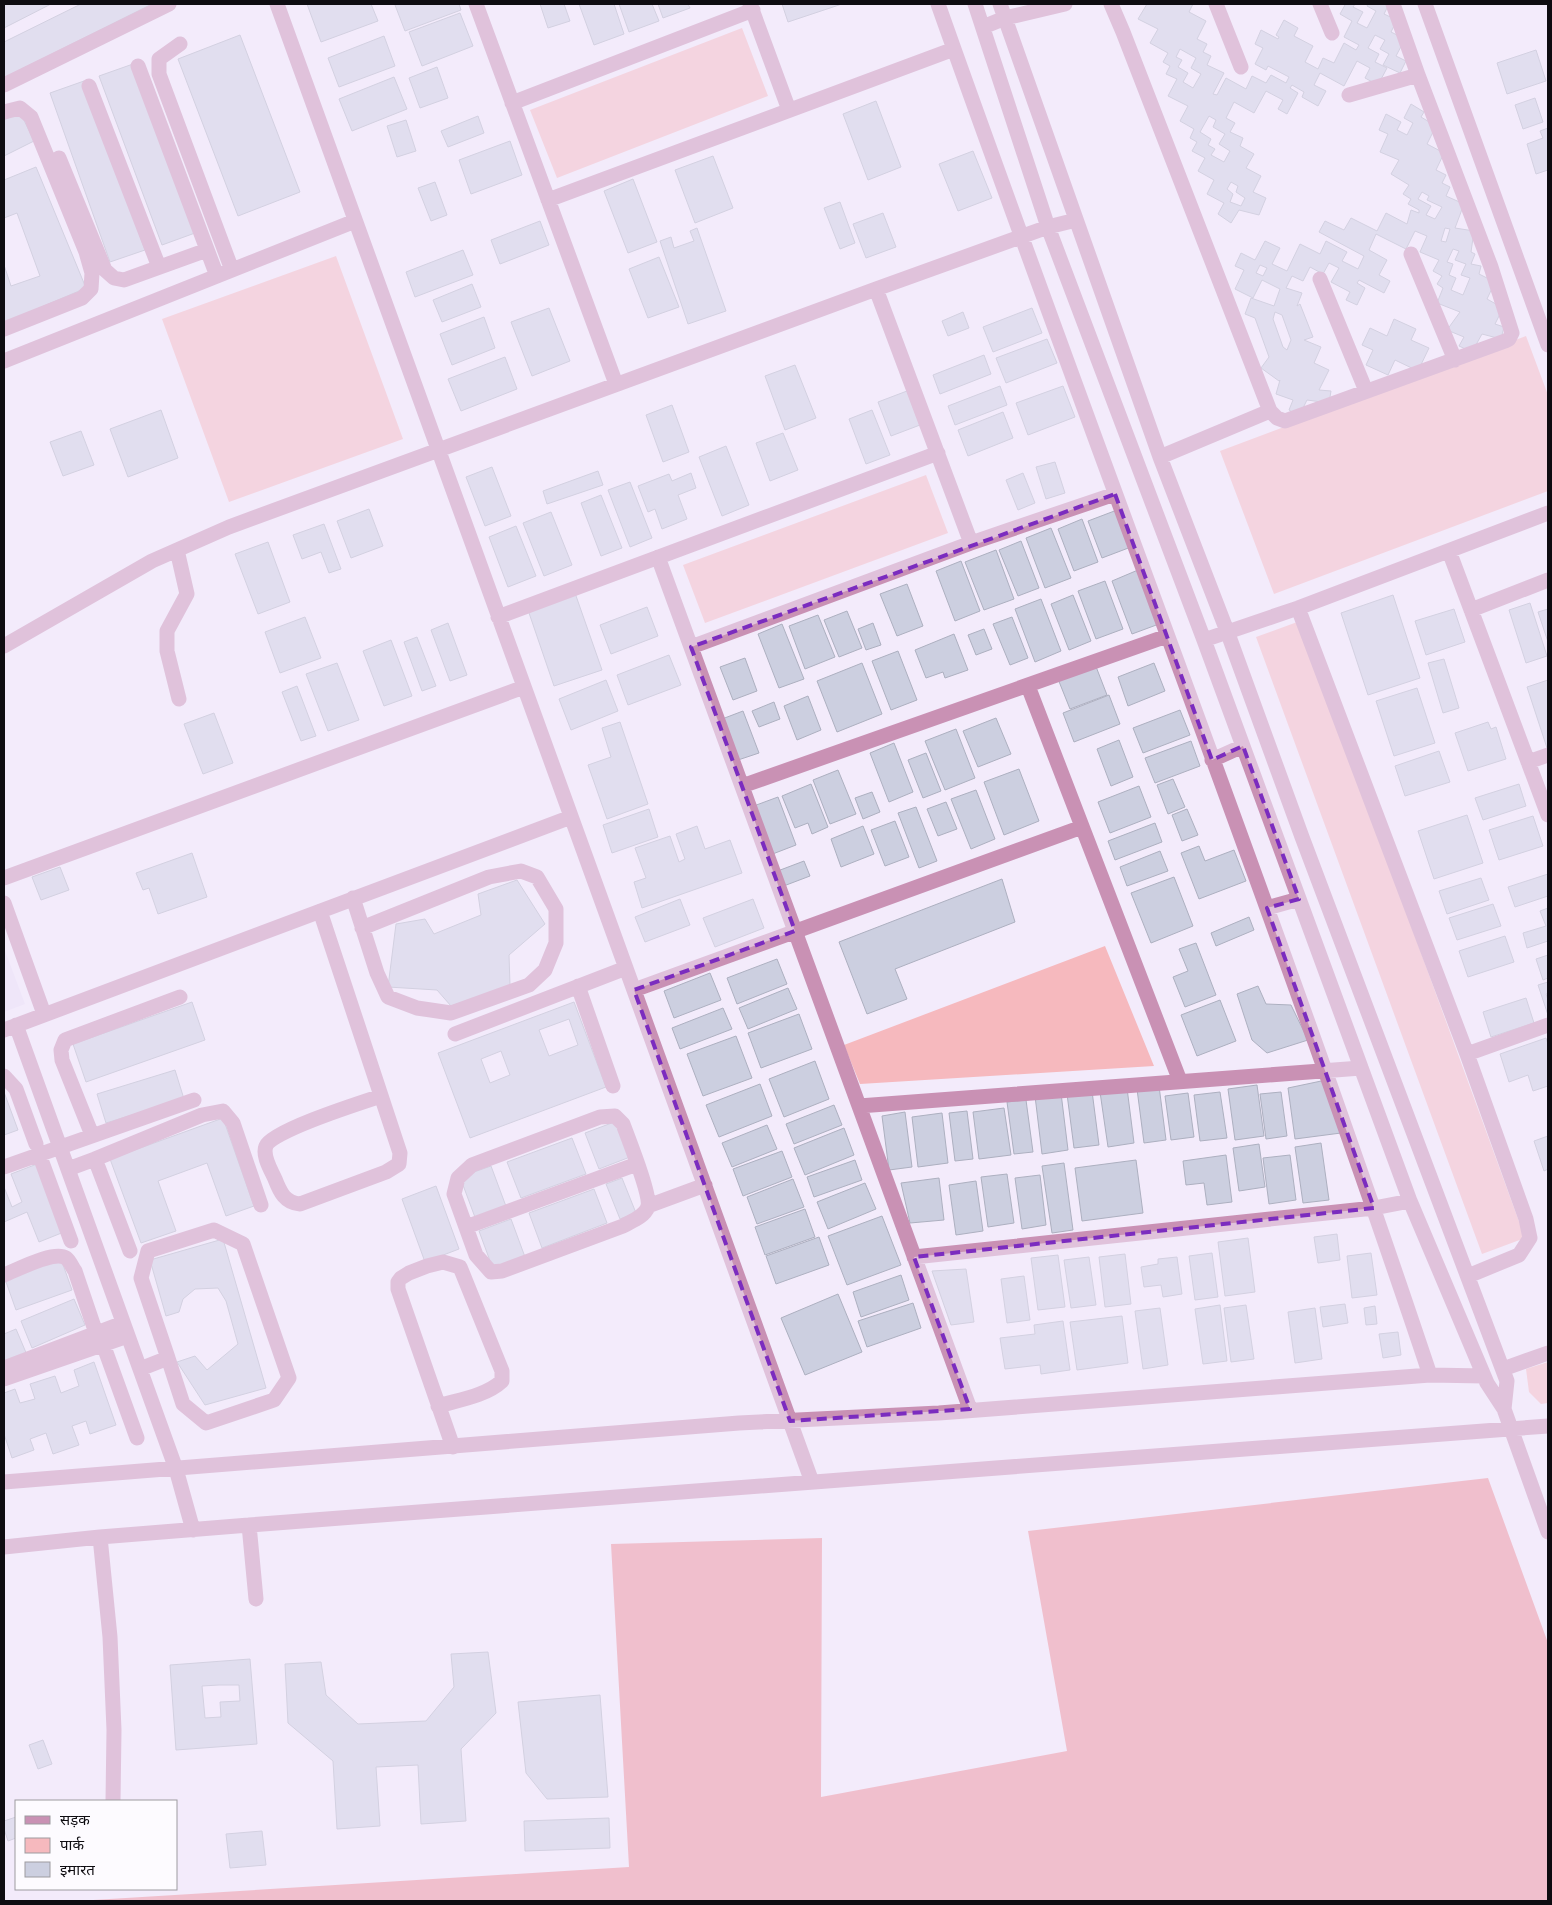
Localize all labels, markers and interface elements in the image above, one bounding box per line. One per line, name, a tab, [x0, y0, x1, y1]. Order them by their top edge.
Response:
legend	[15, 1800, 178, 1890]
text: सड़क	[60, 1811, 90, 1828]
text: पार्क	[60, 1836, 84, 1853]
text: इमारत	[60, 1861, 95, 1878]

